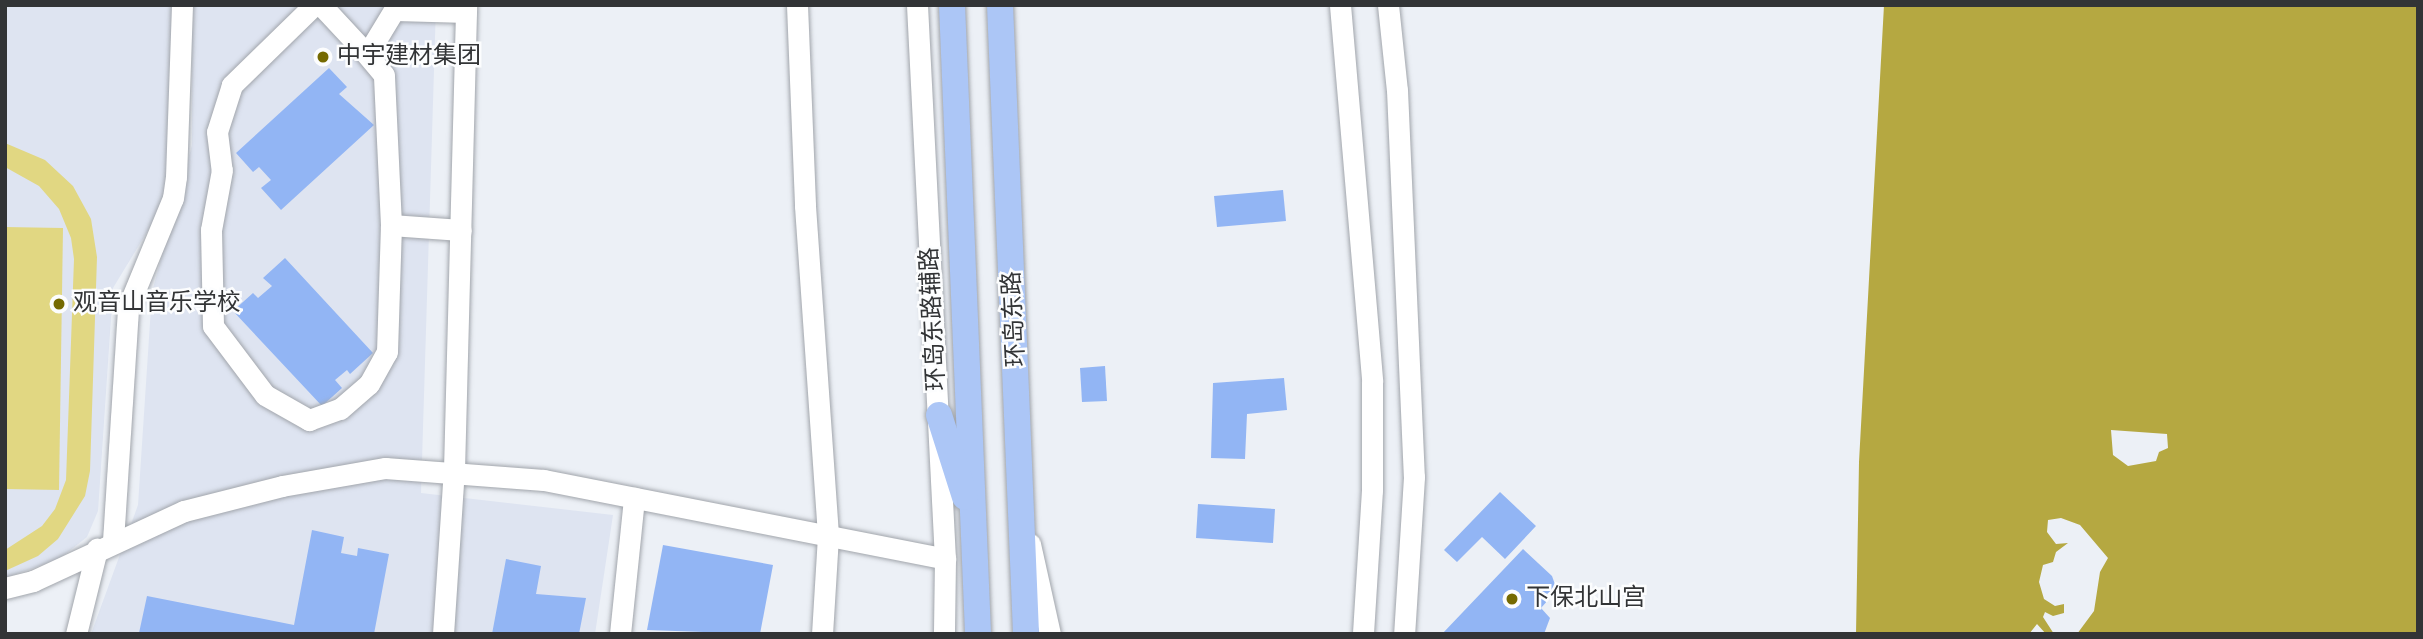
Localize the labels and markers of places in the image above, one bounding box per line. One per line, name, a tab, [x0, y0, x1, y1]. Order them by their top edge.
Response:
place label: 中宇建材集团	[337, 43, 481, 71]
marker: 中宇建材集团	[315, 49, 331, 65]
place label: 观音山音乐学校	[73, 290, 241, 318]
marker: 观音山音乐学校	[51, 296, 67, 312]
place label: 下保北山宫	[1526, 585, 1646, 613]
marker: 下保北山宫	[1504, 591, 1520, 607]

